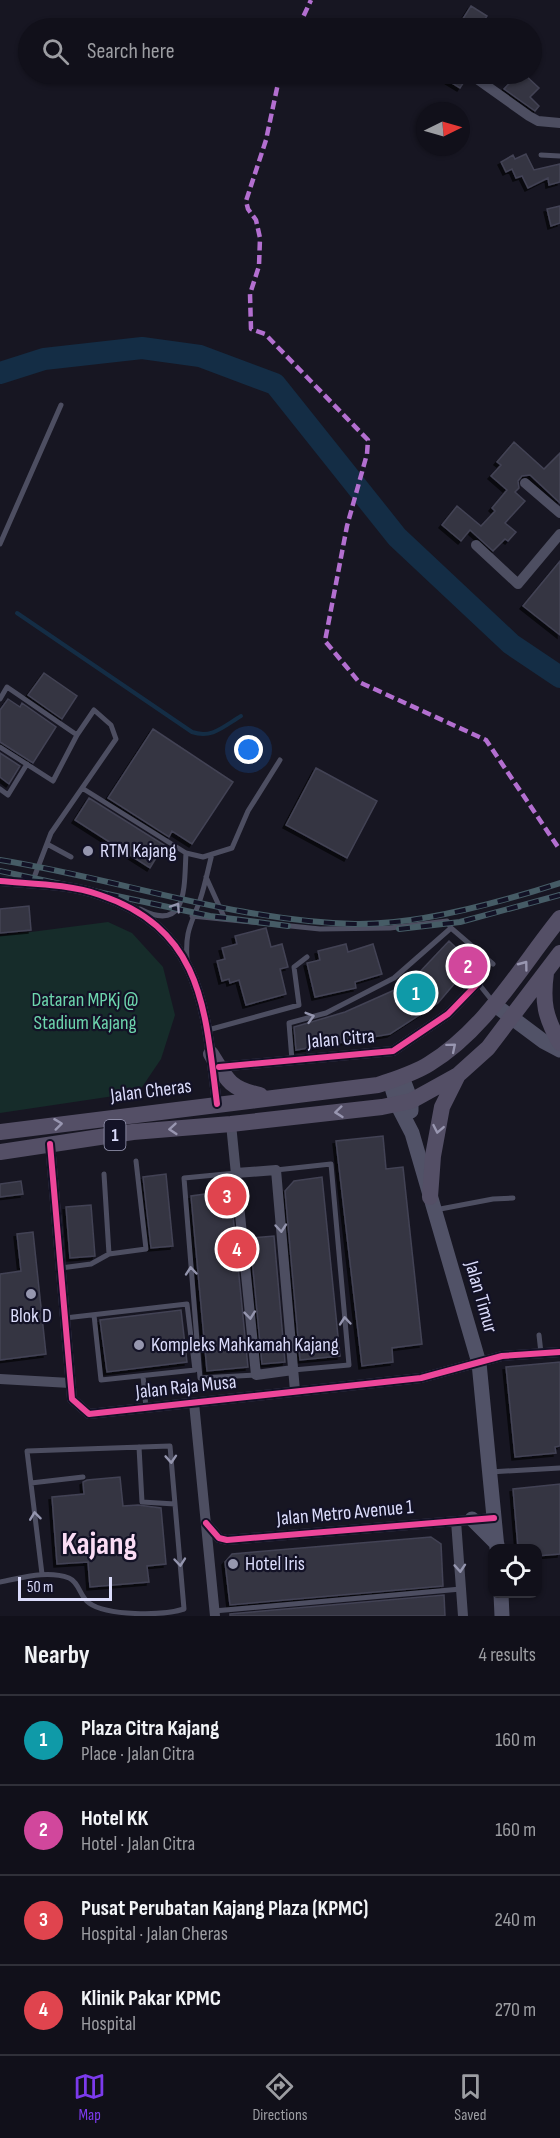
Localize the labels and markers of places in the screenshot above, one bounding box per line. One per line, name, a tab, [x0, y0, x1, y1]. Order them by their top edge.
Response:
place label: RTM Kajang	[100, 839, 177, 863]
marker: RTM Kajang	[81, 844, 95, 858]
pin: 2	[448, 944, 488, 988]
pin: 1	[396, 970, 436, 1016]
pin: 3	[208, 1174, 246, 1218]
pin: 4	[218, 1226, 256, 1272]
marker: Blok D	[24, 1287, 38, 1301]
place label: Blok D	[10, 1304, 52, 1328]
place label: Kompleks Mahkamah Kajang	[151, 1333, 339, 1357]
marker: Kompleks Mahkamah Kajang	[132, 1338, 146, 1352]
place label: Hotel Iris	[245, 1552, 305, 1576]
marker: Hotel Iris	[226, 1557, 240, 1571]

